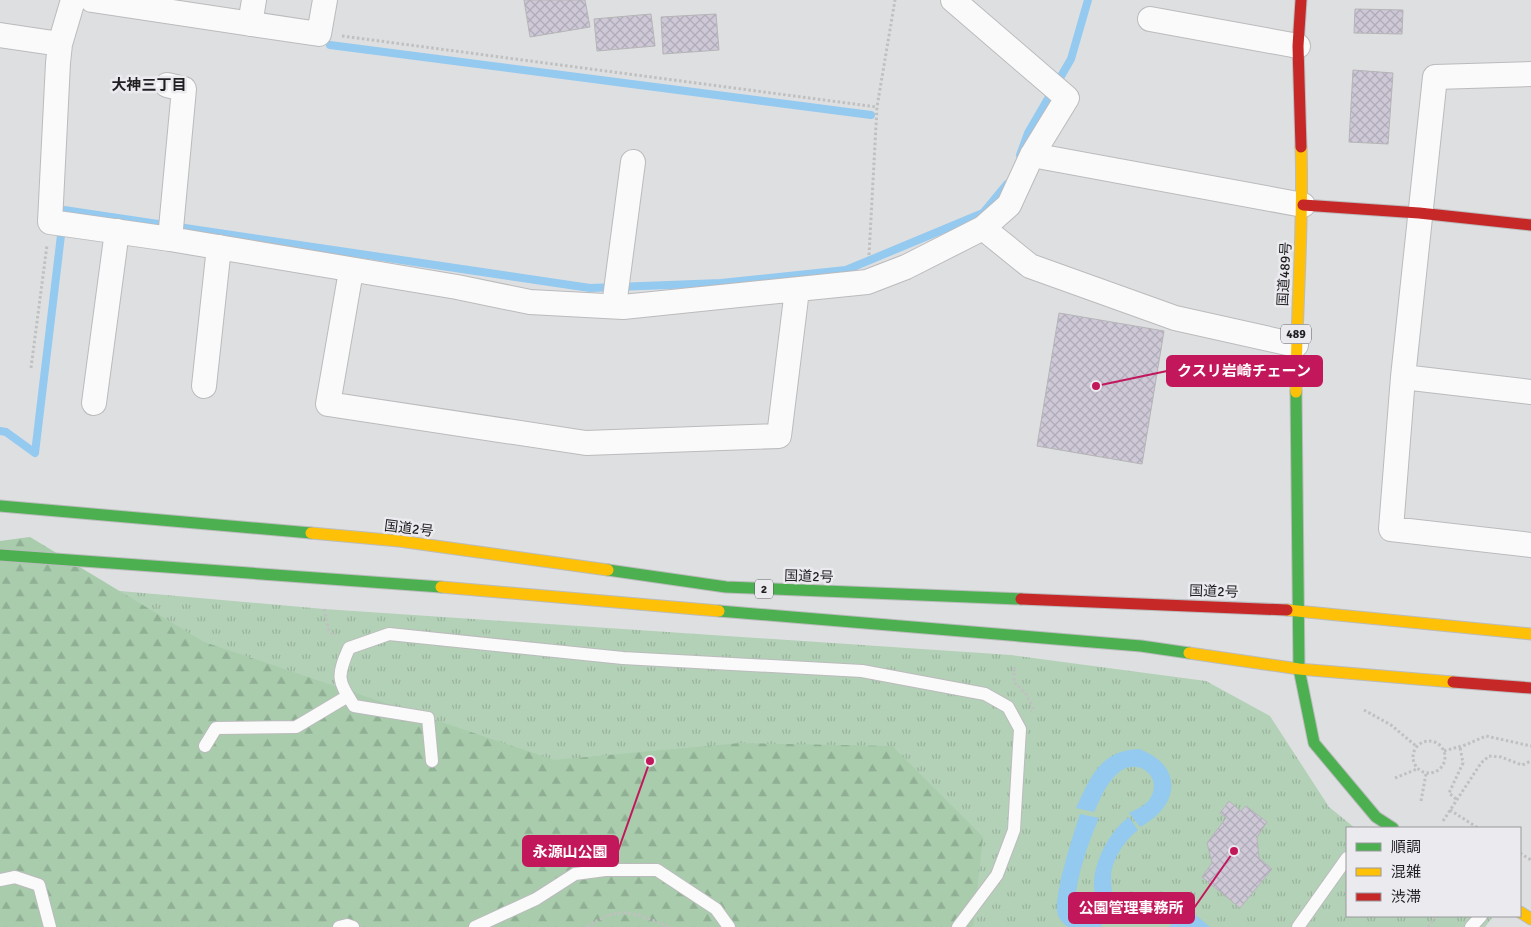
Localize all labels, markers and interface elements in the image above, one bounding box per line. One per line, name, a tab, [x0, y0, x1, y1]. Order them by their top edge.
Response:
district label: 大神三丁目	[111, 76, 187, 94]
street label: 国道489号	[1274, 241, 1295, 307]
road number: 489	[1281, 324, 1311, 344]
callout: クスリ岩崎チェーン	[1167, 356, 1322, 386]
text: クスリ岩崎チェーン	[1177, 362, 1311, 380]
street label: 国道2号	[383, 517, 435, 540]
street label: 国道2号	[784, 567, 834, 586]
road number: 2	[755, 580, 773, 598]
street label: 国道2号	[1189, 582, 1239, 601]
legend	[1346, 827, 1521, 917]
callout: 永源山公園	[523, 836, 618, 866]
text: 順調	[1391, 838, 1421, 856]
text: 永源山公園	[532, 843, 608, 861]
text: 混雑	[1391, 863, 1421, 881]
text: 渋滞	[1391, 888, 1421, 906]
callout: 公園管理事務所	[1069, 893, 1194, 923]
text: 公園管理事務所	[1078, 899, 1184, 917]

